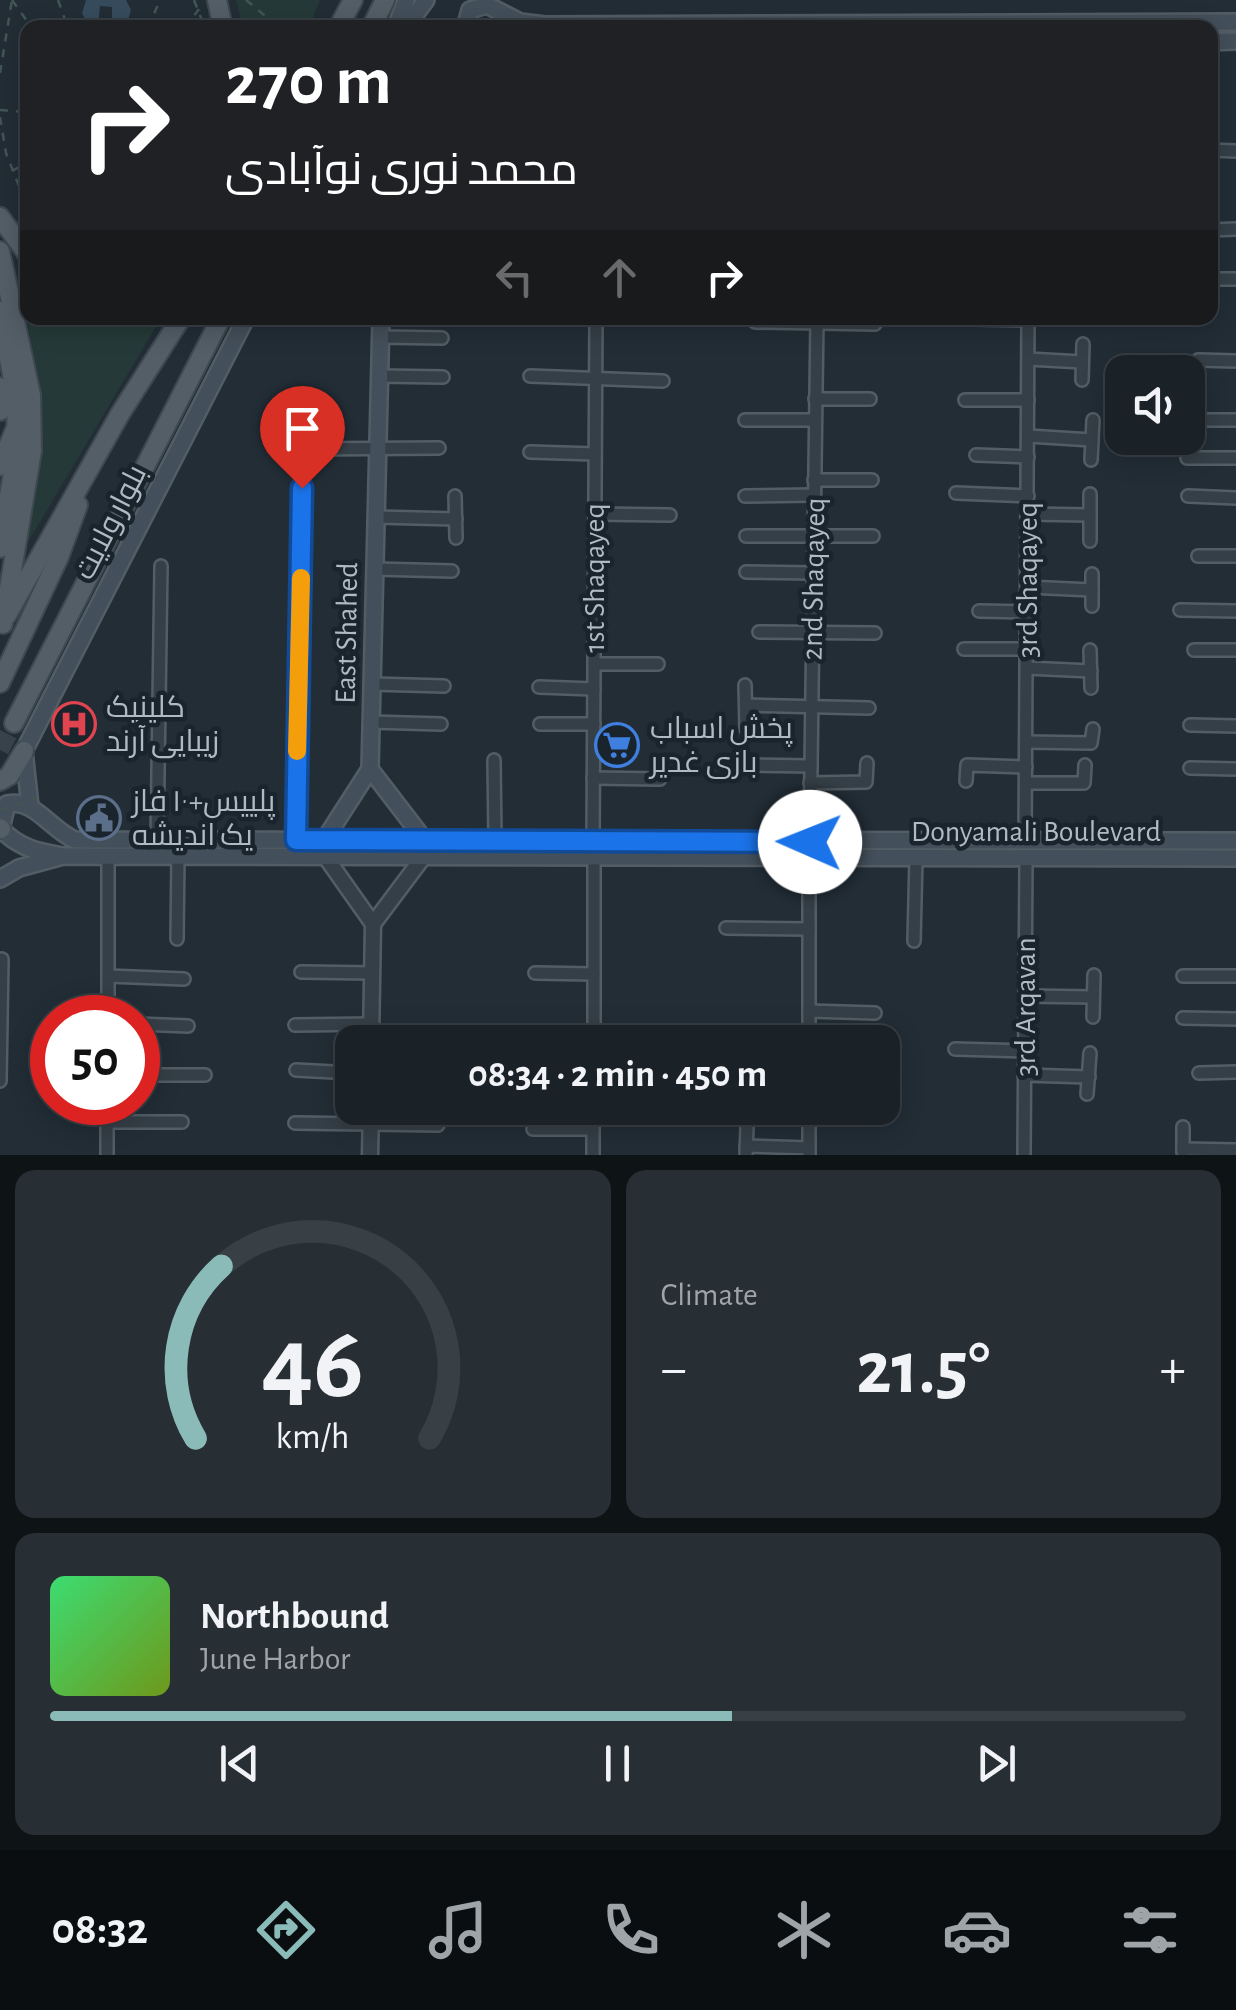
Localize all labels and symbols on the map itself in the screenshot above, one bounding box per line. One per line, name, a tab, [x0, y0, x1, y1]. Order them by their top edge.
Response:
pin	[260, 386, 345, 489]
street label: بلوار ولایت	[69, 461, 153, 585]
street label: 2nd Shaqayeq	[798, 497, 830, 661]
street label: 3rd Shaqayeq	[1013, 502, 1043, 658]
street label: 1st Shaqayeq	[580, 503, 610, 653]
street label: East Shahed	[331, 562, 363, 704]
place label: کلینیک زیبایی آرند	[106, 693, 219, 759]
hospital icon: کلینیک زیبایی آرند	[51, 701, 97, 747]
place label: پخش اسباب بازی غدیر	[648, 714, 793, 779]
supermarket icon: پخش اسباب بازی غدیر	[594, 722, 640, 768]
place label: پلییس+١٠ فاز یک اندیشه	[130, 787, 275, 851]
position arrow	[758, 790, 862, 894]
public building icon: پلییس+١٠ فاز یک اندیشه	[76, 795, 122, 841]
street label: Donyamali Boulevard	[911, 817, 1161, 847]
street label: 3rd Arqavan	[1011, 937, 1041, 1077]
speed limit sign: 50	[30, 995, 160, 1125]

